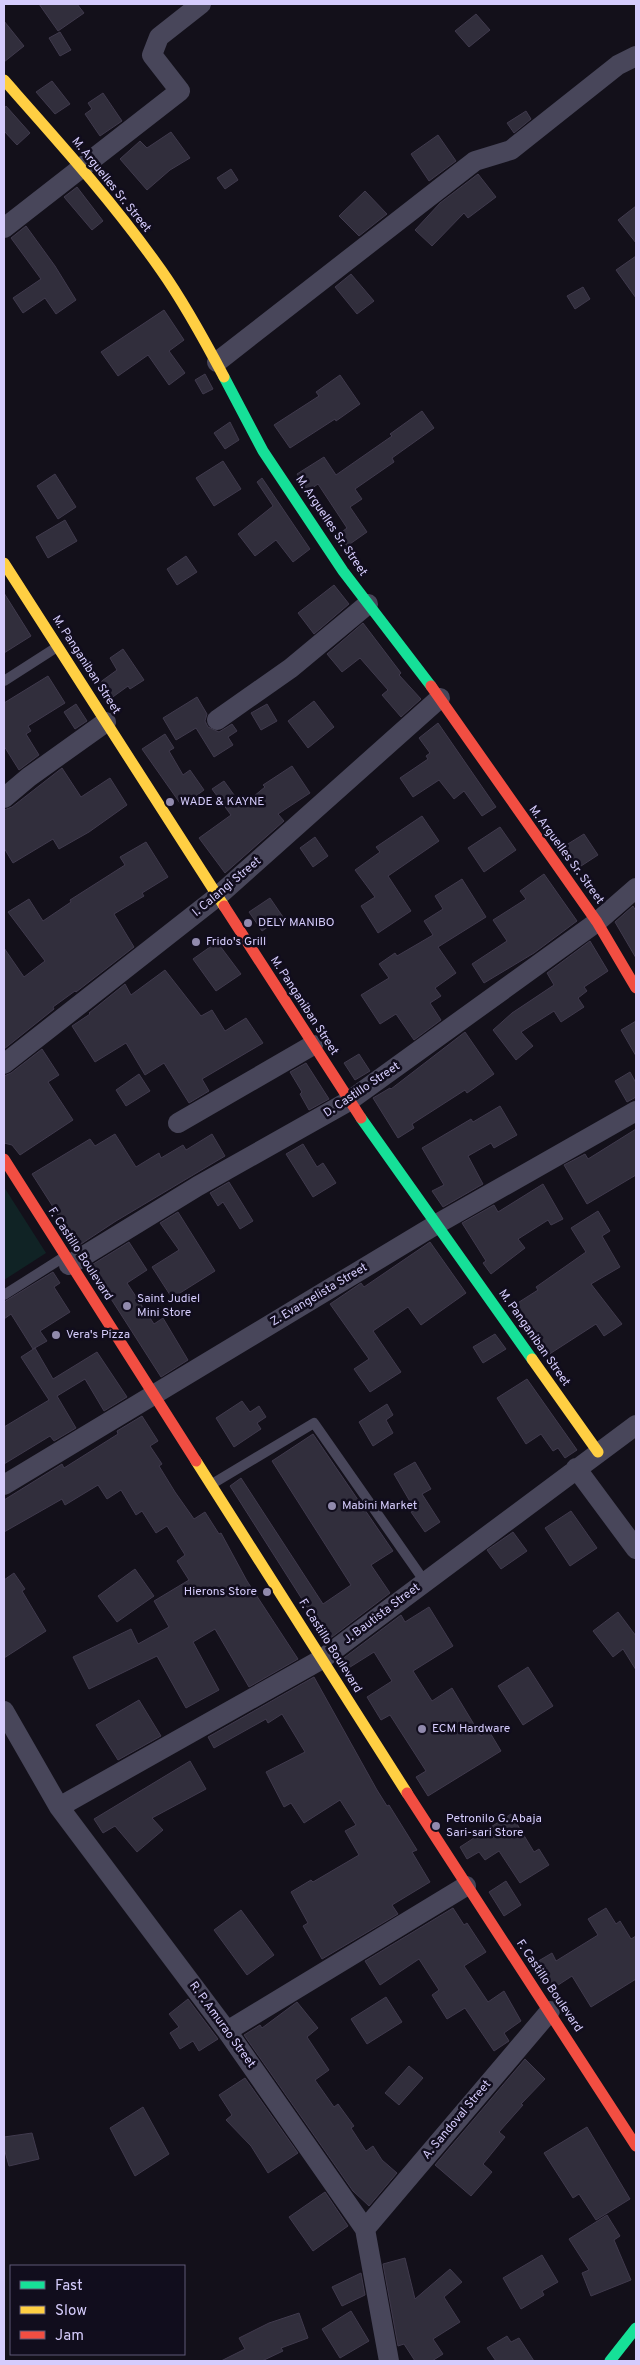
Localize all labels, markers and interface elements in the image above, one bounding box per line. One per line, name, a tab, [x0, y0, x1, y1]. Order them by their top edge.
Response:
street label: M. Arguelles Sr. Street	[68, 134, 154, 236]
street label: M. Arguelles Sr. Street	[291, 473, 371, 579]
street label: M. Panganiban Street	[48, 612, 124, 718]
place label: WADE & KAYNE	[180, 794, 265, 810]
marker: WADE & KAYNE	[164, 796, 176, 808]
street label: M. Arguelles Sr. Street	[525, 802, 607, 908]
street label: I. Calangi Street	[189, 854, 265, 920]
place label: DELY MANIBO	[258, 915, 335, 931]
marker: DELY MANIBO	[242, 917, 254, 929]
place label: Frido's Grill	[206, 934, 266, 950]
marker: Frido's Grill	[190, 936, 202, 948]
street label: M. Panganiban Street	[266, 953, 342, 1059]
street label: D. Castillo Street	[321, 1058, 403, 1122]
street label: F. Castillo Boulevard	[44, 1204, 116, 1304]
street label: Z. Evangelista Street	[267, 1260, 371, 1330]
street label: M. Panganiban Street	[494, 1286, 574, 1390]
place label: Saint Judiel Mini Store	[137, 1291, 200, 1321]
marker: Saint Judiel Mini Store	[121, 1300, 133, 1312]
place label: Vera's Pizza	[66, 1327, 130, 1343]
marker: Vera's Pizza	[50, 1329, 62, 1341]
place label: Mabini Market	[342, 1498, 417, 1514]
marker: Mabini Market	[326, 1500, 338, 1512]
street label: J. Bautista Street	[340, 1580, 424, 1648]
place label: Hierons Store	[184, 1584, 257, 1600]
marker: Hierons Store	[261, 1586, 273, 1598]
street label: F. Castillo Boulevard	[295, 1596, 365, 1696]
place label: ECM Hardware	[432, 1721, 510, 1737]
marker: ECM Hardware	[416, 1723, 428, 1735]
place label: Petronilo G. Abaja Sari-sari Store	[446, 1811, 542, 1841]
marker: Petronilo G. Abaja Sari-sari Store	[430, 1820, 442, 1832]
street label: F. Castillo Boulevard	[512, 1937, 586, 2035]
street label: R. P. Amurao Street	[185, 1979, 259, 2071]
street label: A. Sandoval Street	[419, 2077, 495, 2163]
legend	[10, 2265, 185, 2355]
text: Fast	[55, 2277, 83, 2296]
text: Slow	[55, 2302, 87, 2321]
text: Jam	[55, 2327, 84, 2346]

